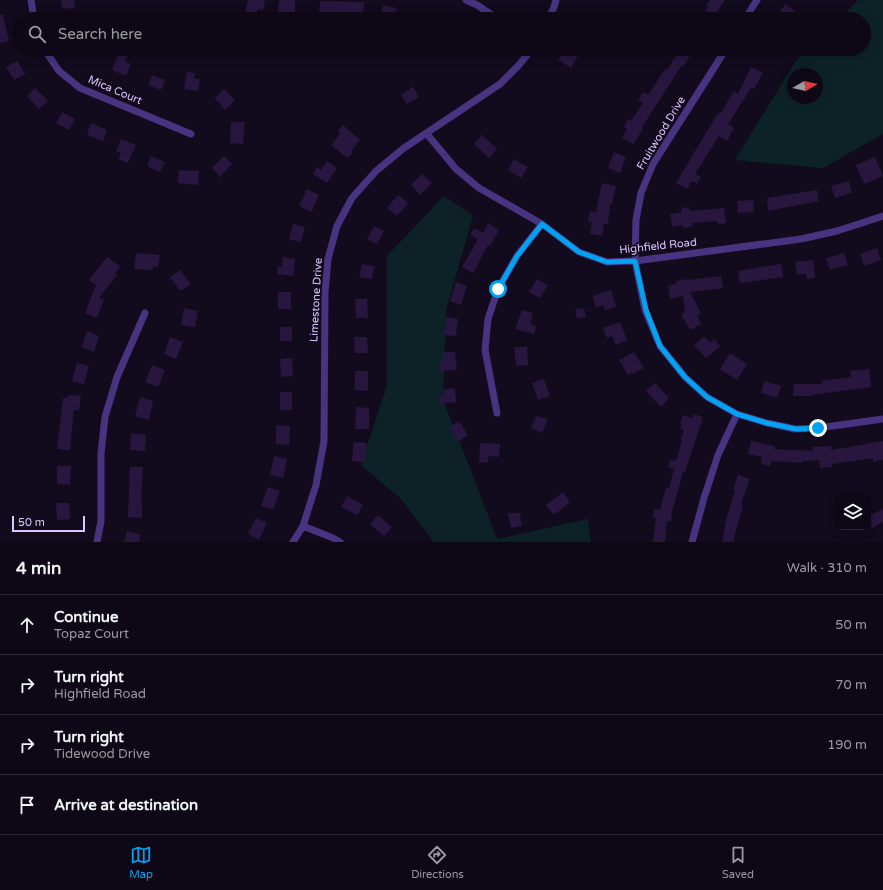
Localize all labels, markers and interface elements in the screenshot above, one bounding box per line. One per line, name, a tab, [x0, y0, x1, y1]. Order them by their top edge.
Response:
search box	[12, 12, 871, 56]
icon: search	[26, 23, 48, 45]
text: Search here	[58, 25, 142, 43]
north arrow	[787, 68, 823, 104]
street label: Mica Court	[86, 73, 144, 107]
street label: Fruitwood Drive	[634, 94, 688, 172]
street label: Highfield Road	[619, 235, 697, 257]
street label: Limestone Drive	[307, 258, 325, 342]
route start	[489, 280, 507, 298]
route end	[809, 419, 827, 437]
map controls	[835, 494, 871, 530]
button: layers	[835, 494, 871, 530]
scale bar	[12, 514, 85, 533]
text: 50 m	[18, 516, 45, 529]
text: 4 min	[16, 558, 61, 579]
text: Walk · 310 m	[787, 560, 867, 576]
text: Continue	[54, 608, 118, 626]
icon: ahead	[16, 614, 38, 636]
text: 50 m	[835, 617, 867, 633]
text: Topaz Court	[54, 626, 129, 642]
text: Turn right	[54, 668, 124, 686]
icon: right	[16, 674, 38, 696]
text: 70 m	[835, 677, 867, 693]
text: Highfield Road	[54, 686, 146, 702]
text: Turn right	[54, 728, 124, 746]
icon: right	[16, 734, 38, 756]
text: 190 m	[827, 737, 867, 753]
text: Tidewood Drive	[54, 746, 150, 762]
icon: arrive	[16, 794, 38, 816]
text: Arrive at destination	[54, 796, 198, 814]
tab: Map	[129, 844, 153, 881]
tab: Directions	[411, 844, 464, 881]
tab: Saved	[722, 844, 754, 881]

